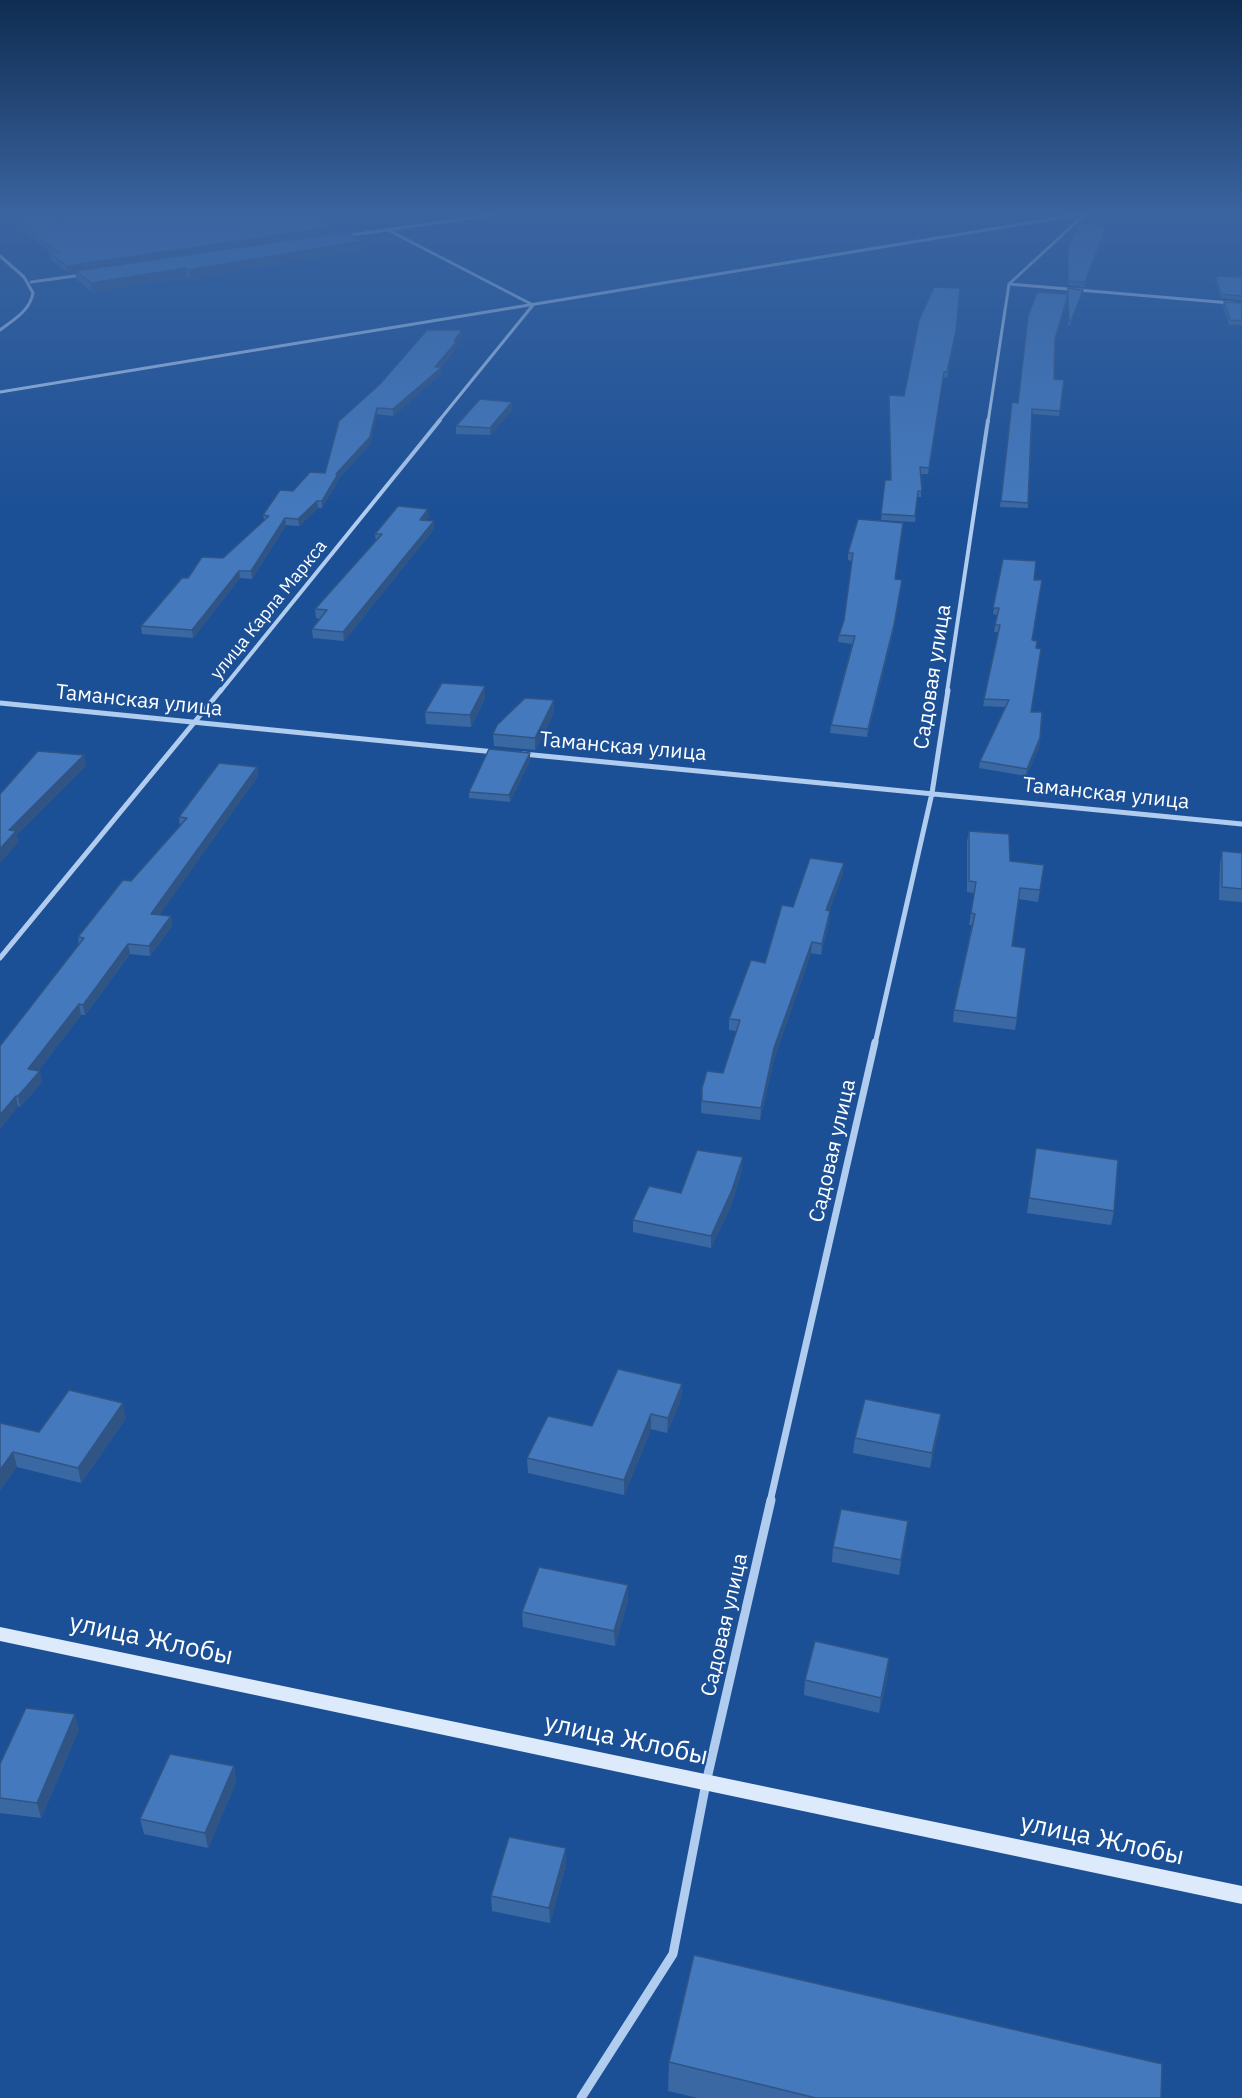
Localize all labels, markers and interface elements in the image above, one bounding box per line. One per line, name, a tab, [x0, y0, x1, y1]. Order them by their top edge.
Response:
street label: улица Карла Маркса	[206, 536, 332, 684]
street label: Садовая улица	[909, 603, 957, 751]
street label: Таманская улица	[54, 680, 224, 722]
street label: Таманская улица	[539, 727, 707, 767]
street label: Таманская улица	[1021, 773, 1191, 815]
street label: Садовая улица	[804, 1077, 862, 1225]
street label: Садовая улица	[696, 1551, 754, 1699]
street label: улица Жлобы	[66, 1607, 236, 1673]
street label: улица Жлобы	[541, 1707, 711, 1773]
street label: улица Жлобы	[1017, 1807, 1187, 1873]

